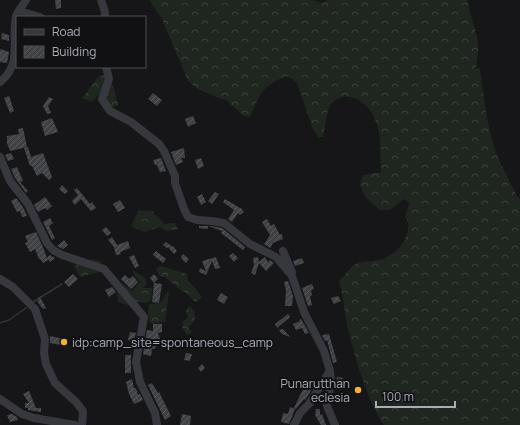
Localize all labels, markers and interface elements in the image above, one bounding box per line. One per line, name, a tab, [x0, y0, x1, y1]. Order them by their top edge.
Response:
legend	[16, 16, 146, 68]
text: Road	[52, 23, 80, 40]
text: Building	[52, 43, 96, 60]
place label: idp:camp_site=spontaneous_camp	[72, 334, 273, 351]
marker: idp:camp_site=spontaneous_camp	[59, 337, 69, 347]
place label: Punarutthan eclesia	[281, 375, 350, 406]
scale bar	[376, 383, 455, 409]
marker: Punarutthan eclesia	[353, 385, 363, 395]
text: 100 m	[382, 388, 414, 405]

